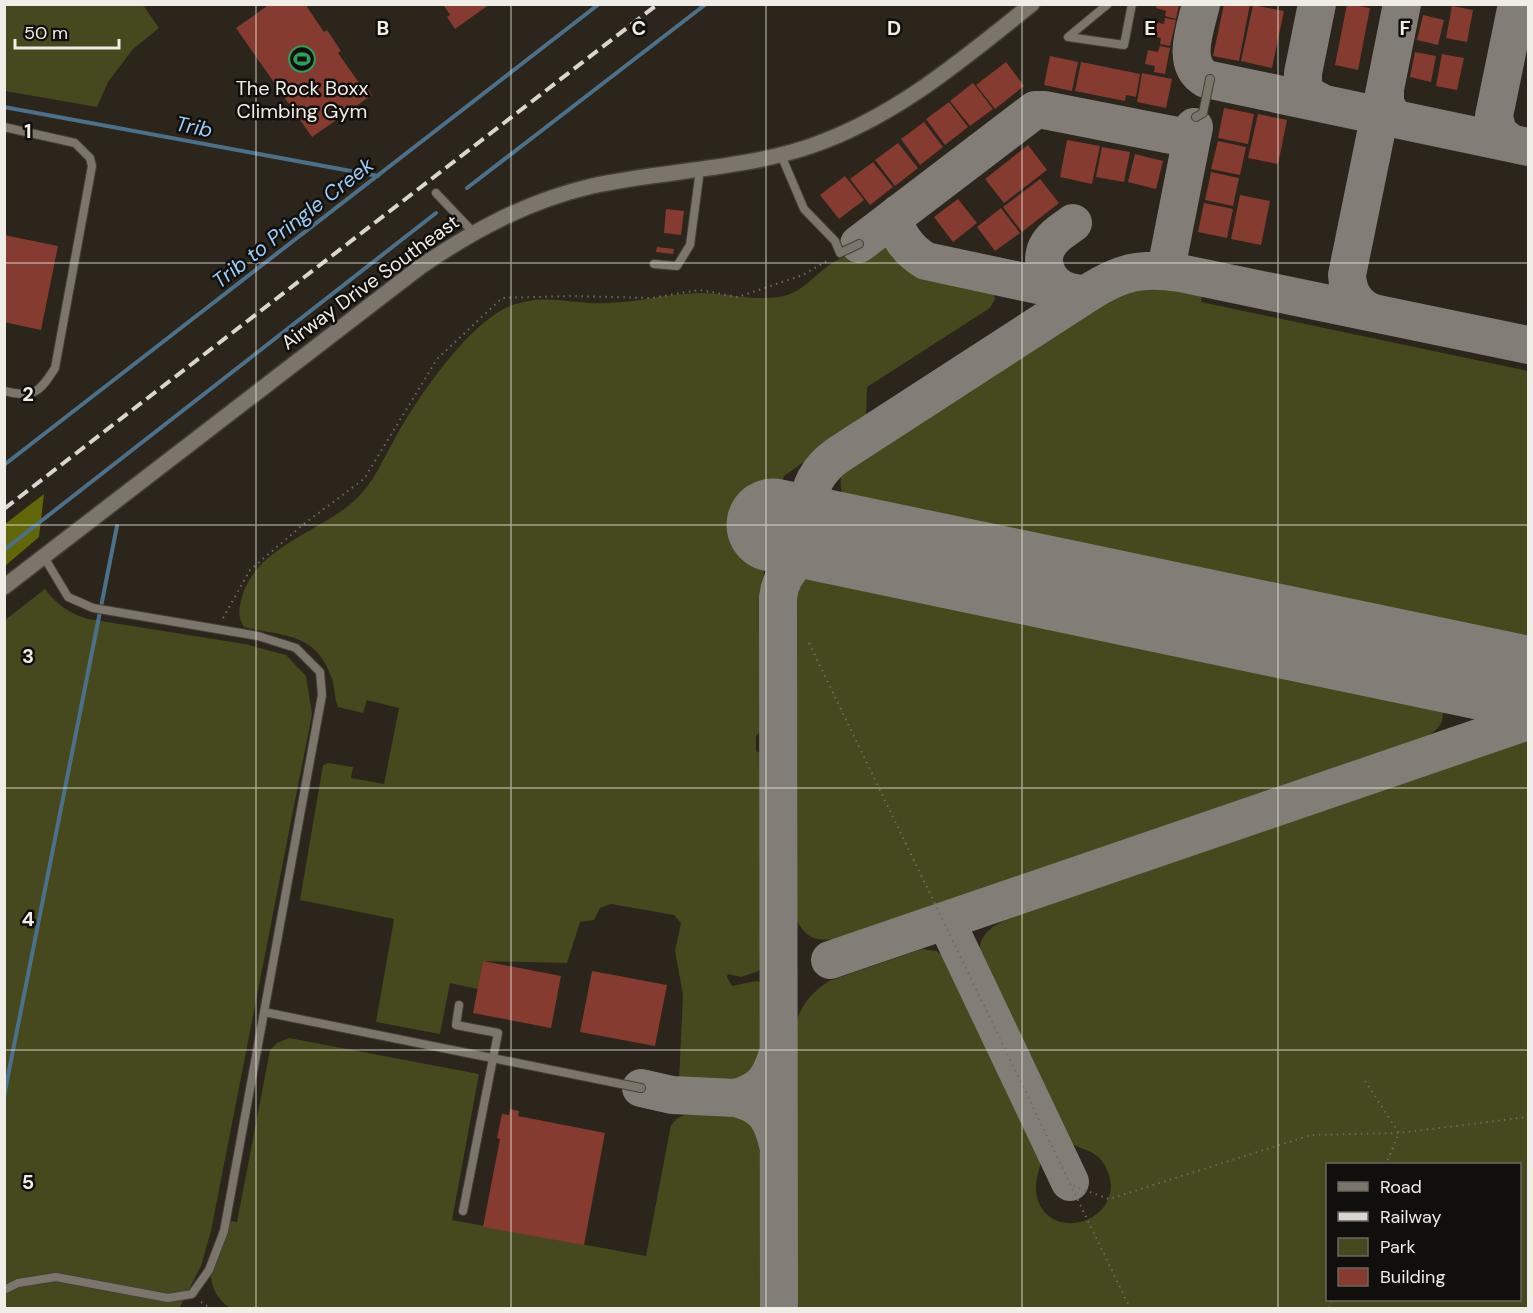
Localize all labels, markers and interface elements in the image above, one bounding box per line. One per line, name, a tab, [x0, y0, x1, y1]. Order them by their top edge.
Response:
scale bar	[15, 12, 118, 50]
text: B	[377, 15, 389, 41]
text: C	[632, 15, 646, 41]
text: D	[887, 15, 901, 41]
text: E	[1144, 15, 1156, 41]
text: F	[1399, 15, 1411, 41]
text: 50 m	[24, 21, 68, 45]
sports icon: The Rock Boxx Climbing Gym	[287, 44, 317, 74]
place label: The Rock Boxx Climbing Gym	[236, 75, 368, 124]
water label: Trib	[173, 110, 215, 144]
text: 1	[24, 118, 32, 144]
water label: Trib to Pringle Creek	[206, 151, 380, 295]
street label: Airway Drive Southeast	[276, 208, 464, 355]
text: 2	[22, 381, 34, 407]
text: 3	[22, 643, 34, 669]
text: 4	[22, 906, 35, 932]
legend	[1326, 1163, 1521, 1301]
text: 5	[22, 1169, 34, 1195]
text: Road	[1380, 1175, 1422, 1199]
text: Railway	[1380, 1205, 1442, 1229]
text: Park	[1380, 1235, 1416, 1259]
text: Building	[1380, 1265, 1445, 1289]

